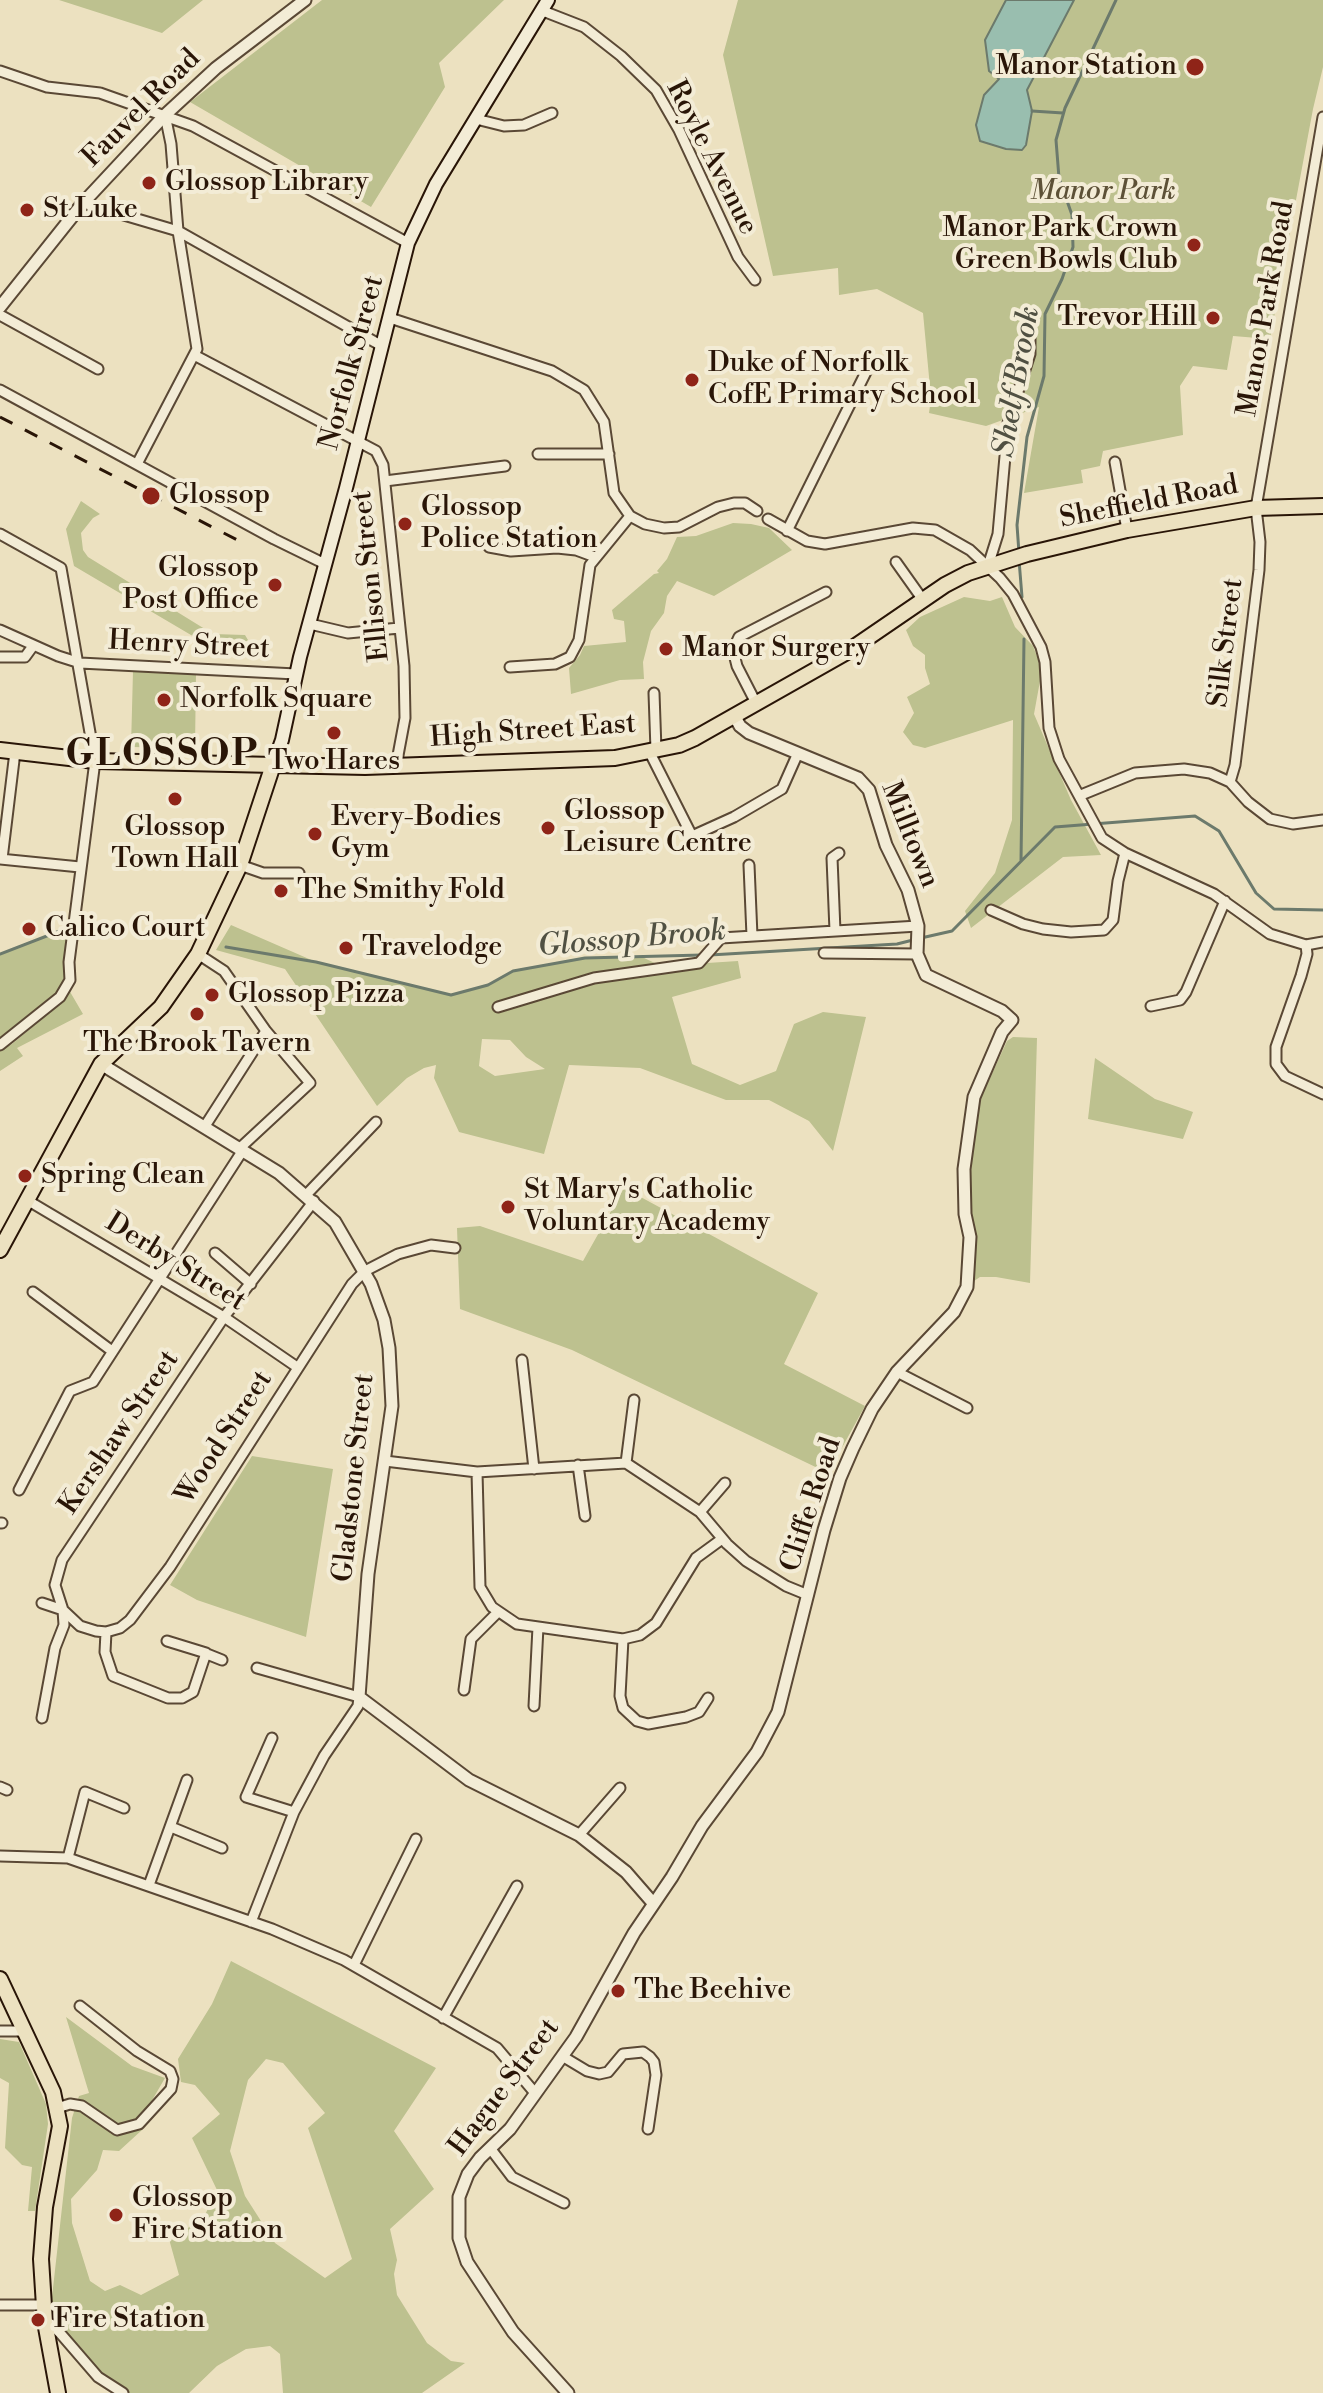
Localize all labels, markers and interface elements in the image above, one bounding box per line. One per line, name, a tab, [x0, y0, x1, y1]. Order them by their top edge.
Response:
street label: Fauvel Road	[76, 43, 208, 175]
place label: Manor Station	[996, 50, 1177, 84]
marker: Manor Station	[1184, 56, 1206, 78]
street label: Royle Avenue	[658, 75, 764, 241]
place label: Glossop Library	[165, 166, 368, 200]
marker: Glossop Library	[140, 174, 158, 192]
park label: Manor Park	[1030, 175, 1176, 209]
place label: St Luke	[43, 193, 138, 227]
street label: Manor Park Road	[1232, 199, 1302, 419]
marker: St Luke	[18, 201, 36, 219]
place label: Manor Park Crown Green Bowls Club	[943, 212, 1178, 278]
marker: Manor Park Crown Green Bowls Club	[1185, 236, 1203, 254]
street label: Norfolk Street	[314, 272, 392, 454]
place label: Trevor Hill	[1057, 301, 1197, 335]
water label: Shelf Brook	[987, 304, 1049, 460]
marker: Trevor Hill	[1204, 309, 1222, 327]
place label: Duke of Norfolk CofE Primary School	[708, 347, 976, 413]
marker: Duke of Norfolk CofE Primary School	[683, 371, 701, 389]
street label: Sheffield Road	[1057, 469, 1241, 537]
place label: Glossop	[169, 479, 270, 513]
marker: Glossop	[140, 485, 162, 507]
street label: Ellison Street	[346, 489, 398, 663]
place label: Glossop Police Station	[421, 491, 598, 557]
marker: Glossop Police Station	[396, 515, 414, 533]
place label: Glossop Post Office	[123, 552, 259, 618]
marker: Glossop Post Office	[266, 576, 284, 594]
street label: Silk Street	[1202, 576, 1252, 710]
street label: Henry Street	[107, 625, 271, 667]
place label: Manor Surgery	[682, 632, 870, 666]
marker: Manor Surgery	[657, 640, 675, 658]
place label: Norfolk Square	[180, 683, 372, 717]
marker: Norfolk Square	[155, 691, 173, 709]
street label: High Street East	[429, 708, 637, 756]
marker: Two Hares	[325, 724, 343, 742]
district label: GLOSSOP	[65, 734, 259, 778]
place label: Two Hares	[268, 745, 400, 779]
street label: Milltown	[873, 777, 945, 893]
marker: Glossop Town Hall	[166, 790, 184, 808]
place label: Glossop Leisure Centre	[564, 795, 752, 861]
place label: Every-Bodies Gym	[331, 801, 501, 867]
place label: Glossop Town Hall	[111, 811, 239, 877]
marker: Glossop Leisure Centre	[539, 819, 557, 837]
marker: Every-Bodies Gym	[306, 825, 324, 843]
place label: The Smithy Fold	[297, 874, 505, 908]
marker: The Smithy Fold	[272, 882, 290, 900]
place label: Calico Court	[45, 912, 205, 946]
water label: Glossop Brook	[536, 914, 728, 966]
marker: Calico Court	[20, 920, 38, 938]
place label: Travelodge	[362, 931, 502, 965]
marker: Travelodge	[337, 939, 355, 957]
place label: Glossop Pizza	[228, 978, 404, 1012]
marker: Glossop Pizza	[203, 986, 221, 1004]
marker: The Brook Tavern	[188, 1005, 206, 1023]
place label: The Brook Tavern	[83, 1027, 311, 1061]
place label: Spring Clean	[41, 1159, 205, 1193]
marker: Spring Clean	[16, 1167, 34, 1185]
place label: St Mary's Catholic Voluntary Academy	[524, 1174, 770, 1240]
marker: St Mary's Catholic Voluntary Academy	[499, 1198, 517, 1216]
street label: Derby Street	[99, 1207, 251, 1319]
street label: Kershaw Street	[53, 1345, 187, 1521]
street label: Wood Street	[169, 1365, 281, 1511]
street label: Gladstone Street	[327, 1372, 383, 1584]
street label: Cliffe Road	[775, 1434, 849, 1576]
place label: The Beehive	[634, 1974, 791, 2008]
marker: The Beehive	[609, 1982, 627, 2000]
street label: Hague Street	[443, 2013, 567, 2163]
place label: Glossop Fire Station	[132, 2182, 283, 2248]
marker: Glossop Fire Station	[107, 2206, 125, 2224]
place label: Fire Station	[54, 2303, 205, 2337]
marker: Fire Station	[29, 2311, 47, 2329]

